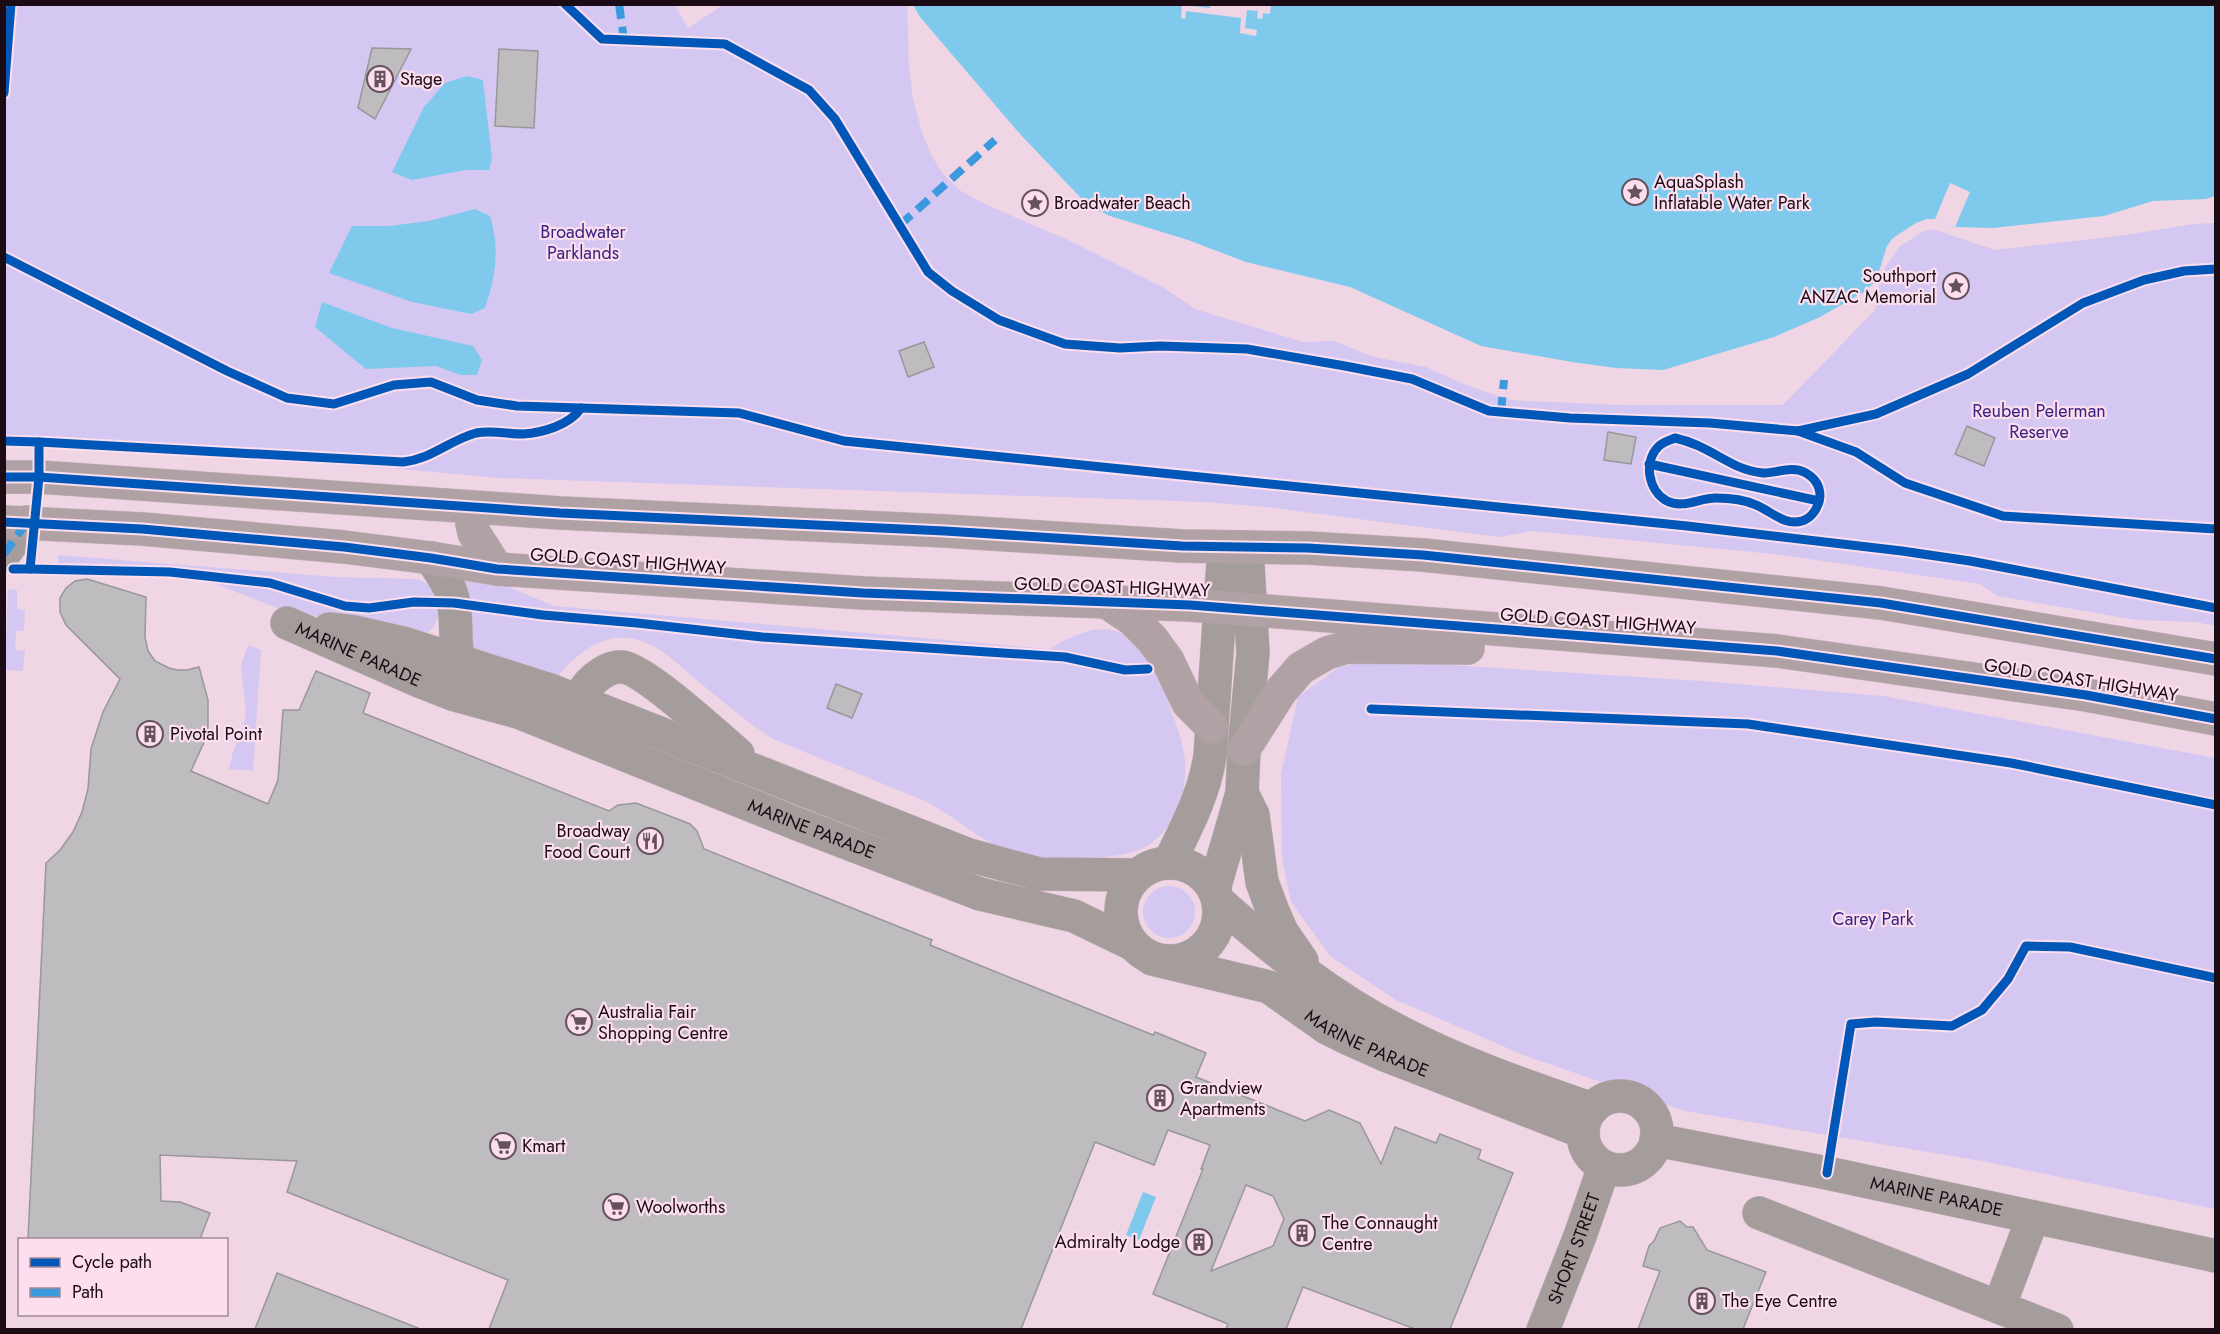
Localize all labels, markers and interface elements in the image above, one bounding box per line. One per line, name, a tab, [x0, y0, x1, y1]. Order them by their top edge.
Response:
building icon: Stage	[365, 64, 395, 94]
place label: Stage	[400, 66, 442, 92]
place label: AquaSplash Inflatable Water Park	[1654, 169, 1810, 216]
place icon: AquaSplash Inflatable Water Park	[1620, 177, 1650, 207]
place icon: Broadwater Beach	[1020, 188, 1050, 218]
place label: Broadwater Beach	[1054, 190, 1191, 216]
park label: Broadwater Parklands	[540, 219, 627, 266]
place label: Southport ANZAC Memorial	[1800, 263, 1937, 310]
place icon: Southport ANZAC Memorial	[1941, 271, 1971, 301]
park label: Reuben Pelerman Reserve	[1972, 398, 2106, 445]
street label: GOLD COAST HIGHWAY	[529, 541, 728, 581]
street label: GOLD COAST HIGHWAY	[1013, 571, 1211, 603]
street label: GOLD COAST HIGHWAY	[1499, 601, 1698, 641]
street label: MARINE PARADE	[291, 615, 425, 693]
street label: GOLD COAST HIGHWAY	[1982, 652, 2181, 708]
building icon: Pivotal Point	[135, 719, 165, 749]
place label: Pivotal Point	[170, 721, 263, 747]
street label: MARINE PARADE	[744, 792, 879, 866]
place label: Broadway Food Court	[544, 818, 631, 865]
restaurant icon: Broadway Food Court	[635, 826, 665, 856]
park label: Carey Park	[1832, 906, 1914, 932]
place label: Australia Fair Shopping Centre	[598, 999, 728, 1046]
street label: MARINE PARADE	[1299, 1003, 1433, 1084]
supermarket icon: Australia Fair Shopping Centre	[564, 1007, 594, 1037]
place label: Grandview Apartments	[1180, 1075, 1266, 1122]
building icon: Grandview Apartments	[1145, 1083, 1175, 1113]
supermarket icon: Kmart	[488, 1131, 518, 1161]
place label: Kmart	[522, 1133, 566, 1159]
street label: MARINE PARADE	[1868, 1170, 2005, 1223]
street label: SHORT STREET	[1541, 1189, 1607, 1308]
supermarket icon: Woolworths	[601, 1192, 631, 1222]
place label: Woolworths	[636, 1194, 725, 1220]
place label: The Connaught Centre	[1322, 1210, 1438, 1257]
building icon: The Connaught Centre	[1287, 1218, 1317, 1248]
building icon: Admiralty Lodge	[1184, 1227, 1214, 1257]
place label: Admiralty Lodge	[1055, 1229, 1180, 1255]
legend	[18, 1238, 228, 1316]
text: Cycle path	[72, 1249, 152, 1275]
text: Path	[72, 1279, 104, 1305]
building icon: The Eye Centre	[1687, 1286, 1717, 1316]
place label: The Eye Centre	[1722, 1288, 1837, 1314]

